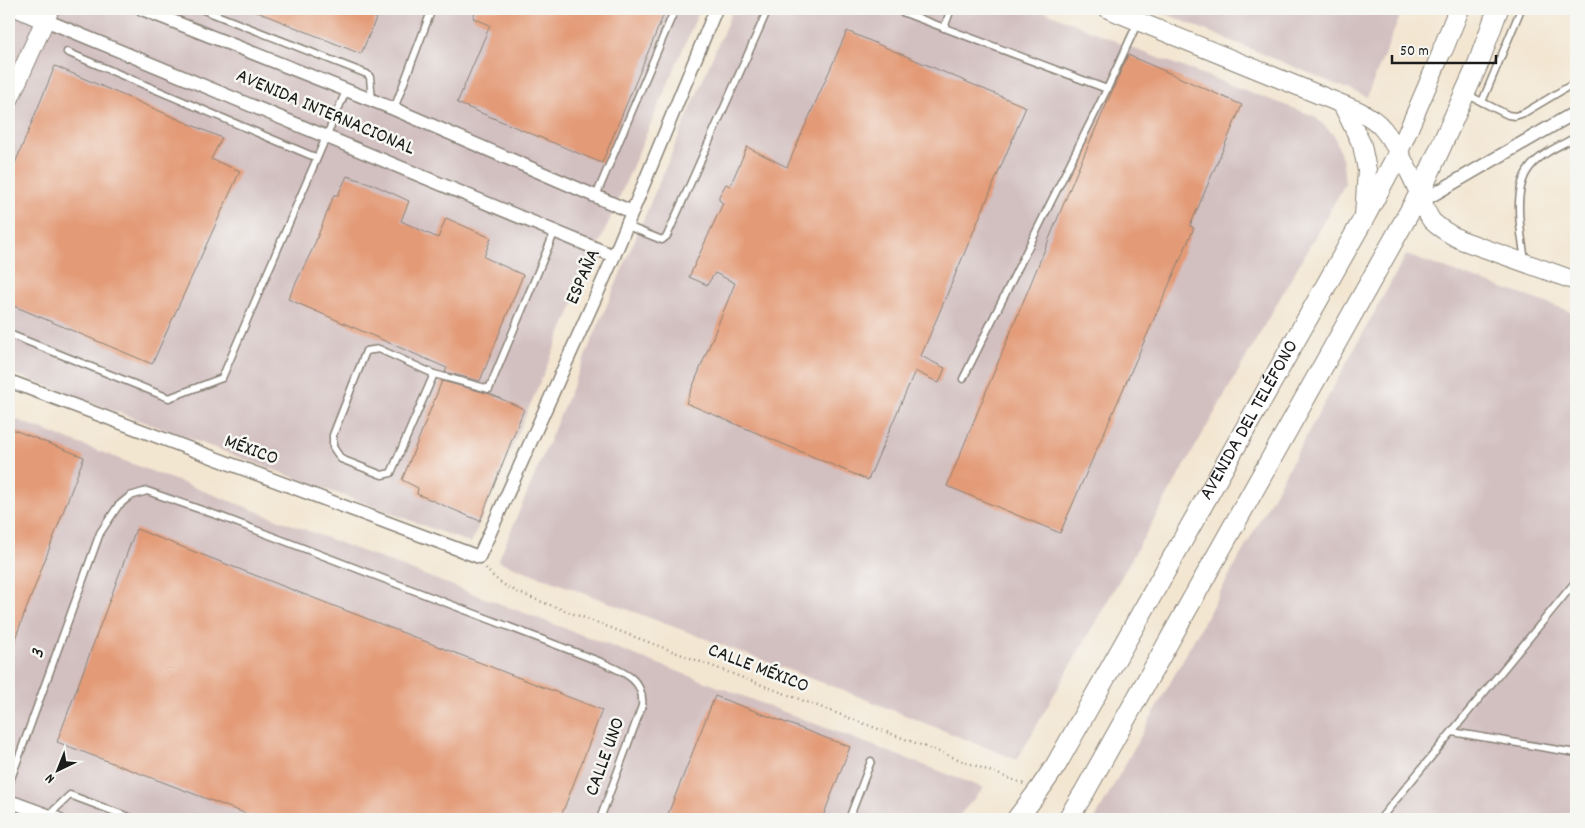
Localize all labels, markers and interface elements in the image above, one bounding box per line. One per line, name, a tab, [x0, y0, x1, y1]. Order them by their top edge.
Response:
scale bar	[1392, 32, 1496, 64]
text: 50 m	[1400, 41, 1429, 63]
street label: AVENIDA INTERNACIONAL	[231, 63, 419, 163]
street label: ESPAÑA	[559, 245, 609, 309]
street label: AVENIDA DEL TELÉFONO	[1194, 335, 1306, 506]
street label: MÉXICO	[220, 428, 282, 474]
street label: CALLE MÉXICO	[703, 637, 813, 701]
street label: 3	[24, 644, 54, 662]
street label: CALLE UNO	[579, 714, 633, 800]
north arrow	[32, 746, 82, 796]
text: N	[41, 768, 60, 788]

